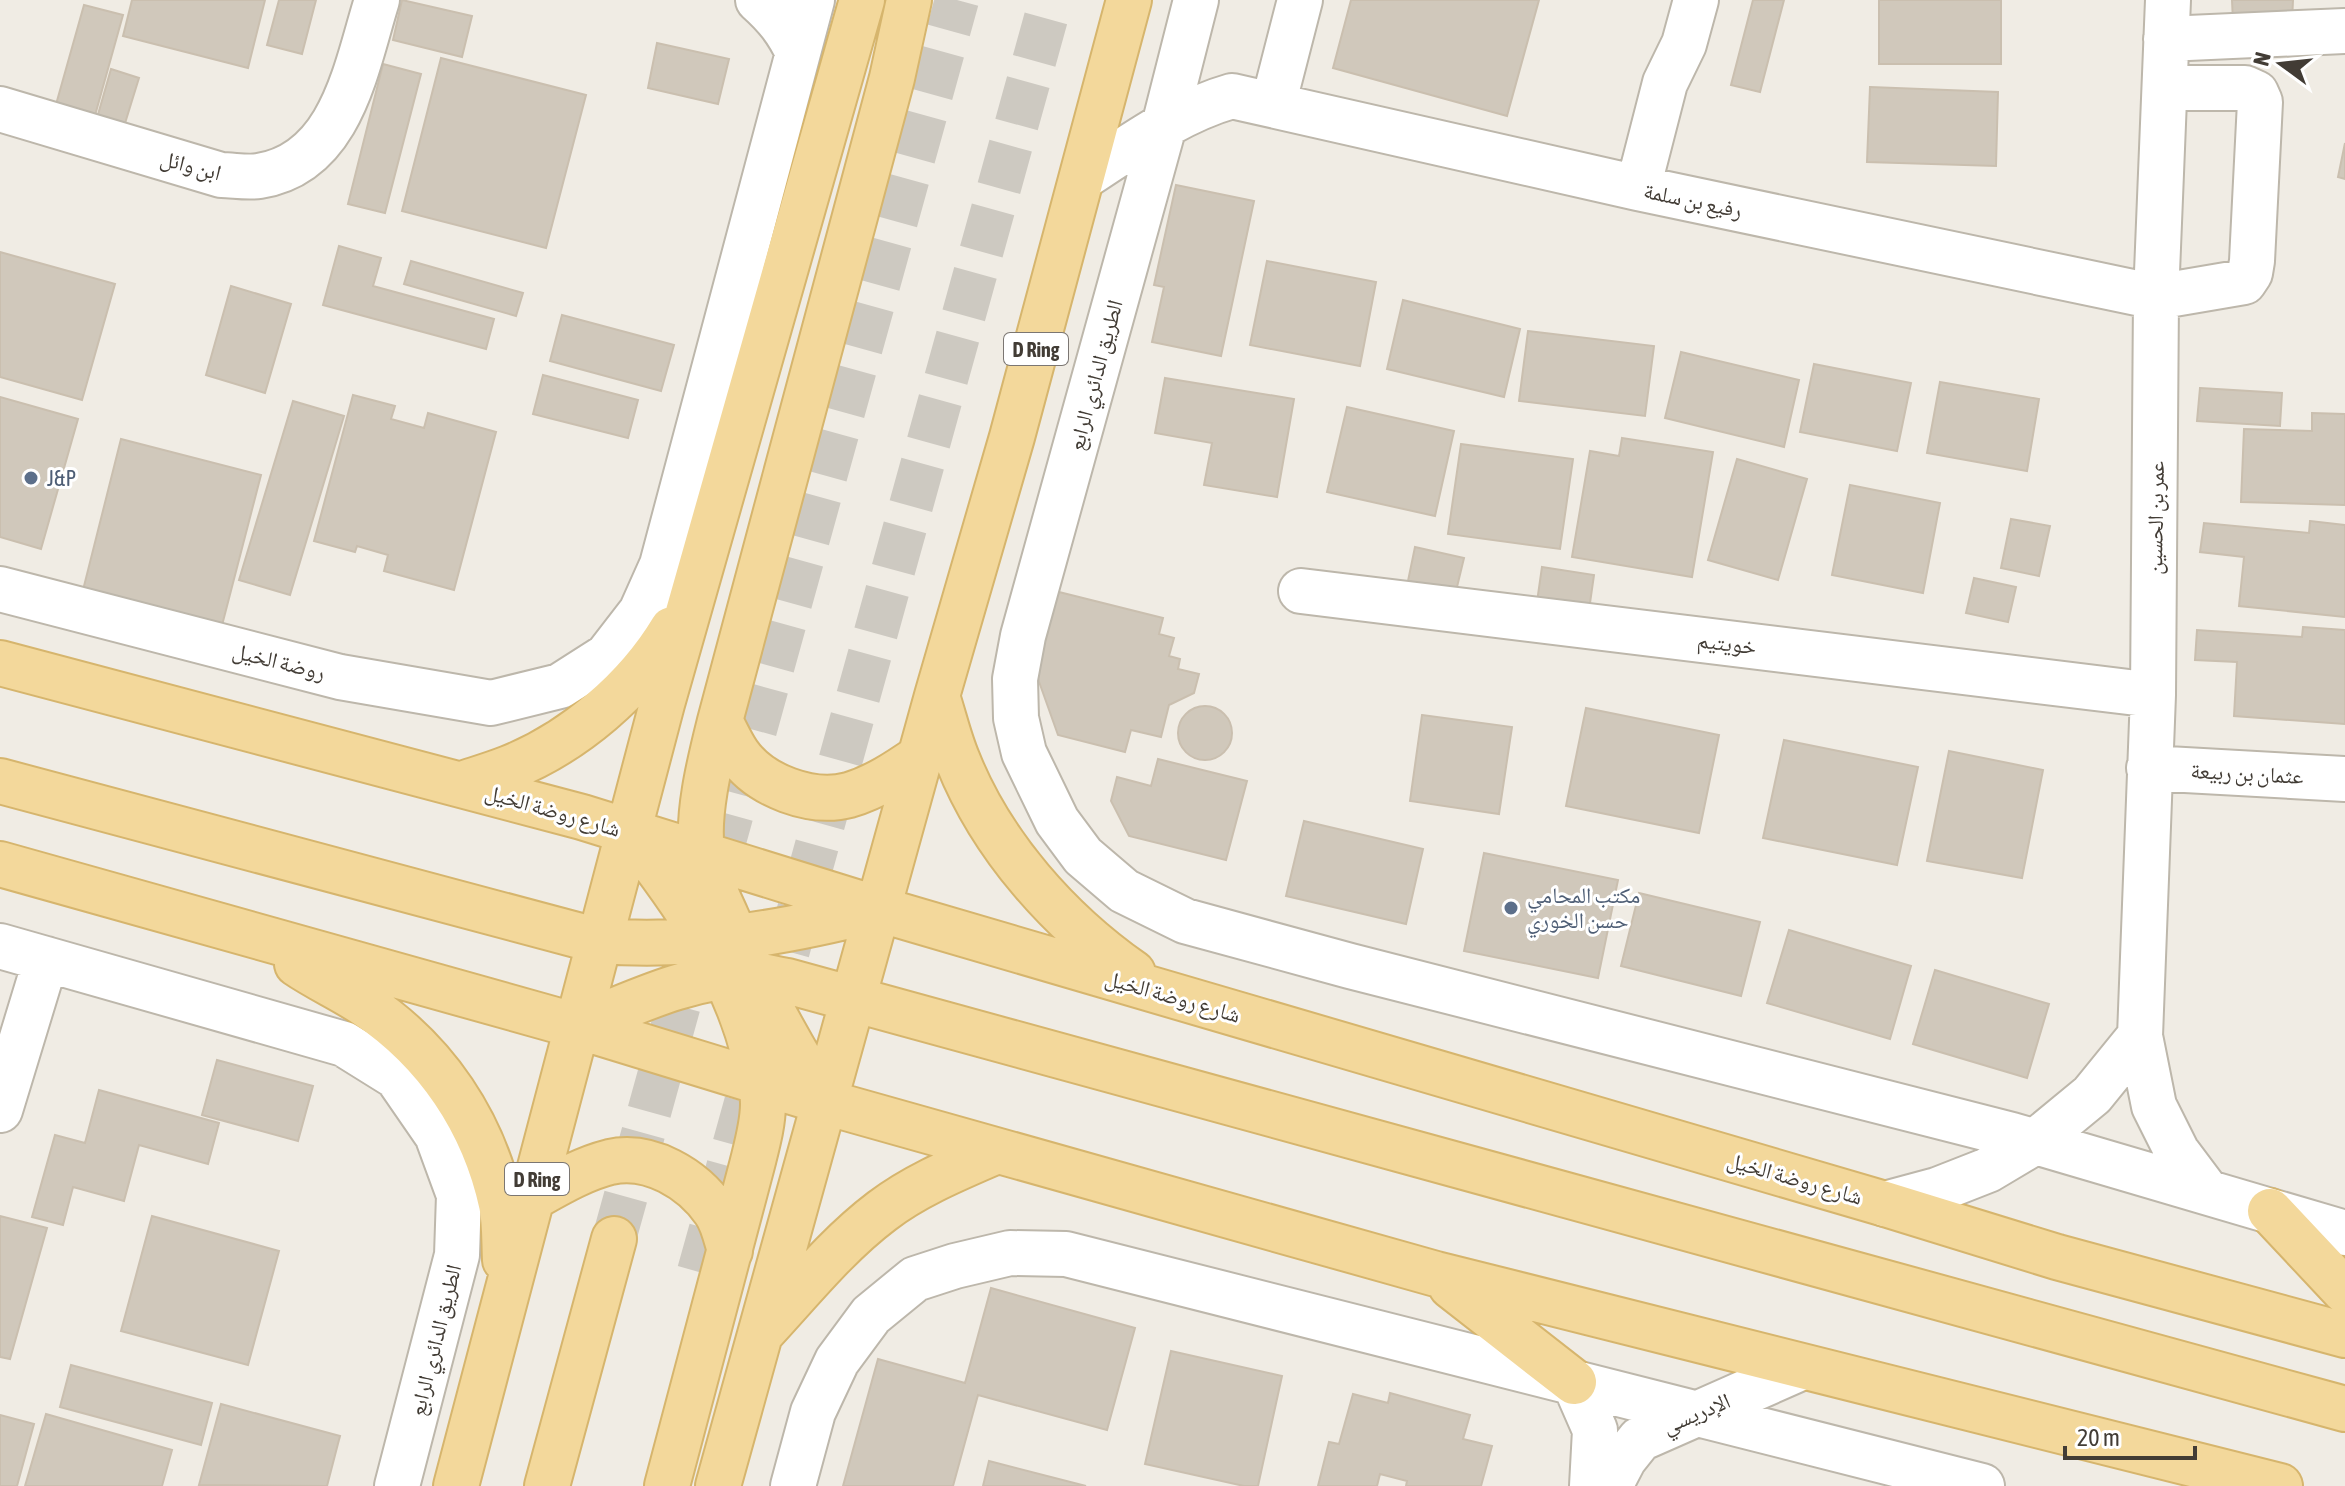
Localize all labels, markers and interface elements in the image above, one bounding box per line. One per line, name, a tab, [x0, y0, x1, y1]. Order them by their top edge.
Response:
north arrow	[2241, 24, 2321, 104]
text: N	[2247, 49, 2276, 68]
street label: ابن وائل	[158, 144, 224, 187]
street label: رفيع بن سلمة	[1641, 177, 1745, 224]
street label: الطريق الدائري الرابع	[1062, 297, 1132, 454]
road number: D Ring	[1004, 333, 1068, 365]
street label: عمر بن الحسين	[2141, 461, 2170, 575]
place label: J&P	[47, 465, 76, 491]
marker: J&P	[22, 469, 40, 487]
street label: خويتيم	[1696, 626, 1758, 662]
street label: روضة الخيل	[230, 637, 328, 686]
street label: عثمان بن ربيعة	[2190, 757, 2304, 790]
street label: شارع روضة الخيل	[482, 778, 624, 843]
place label: مكتب المحامي حسن الخوري	[1527, 882, 1640, 938]
marker: مكتب المحامي حسن الخوري	[1502, 899, 1520, 917]
street label: شارع روضة الخيل	[1102, 964, 1244, 1029]
street label: شارع روضة الخيل	[1724, 1146, 1866, 1211]
road number: D Ring	[505, 1163, 569, 1195]
street label: الطريق الدائري الرابع	[404, 1262, 471, 1419]
street label: الإدريسي	[1658, 1387, 1736, 1443]
scale bar	[2065, 1410, 2195, 1460]
text: 20 m	[2077, 1424, 2120, 1451]

